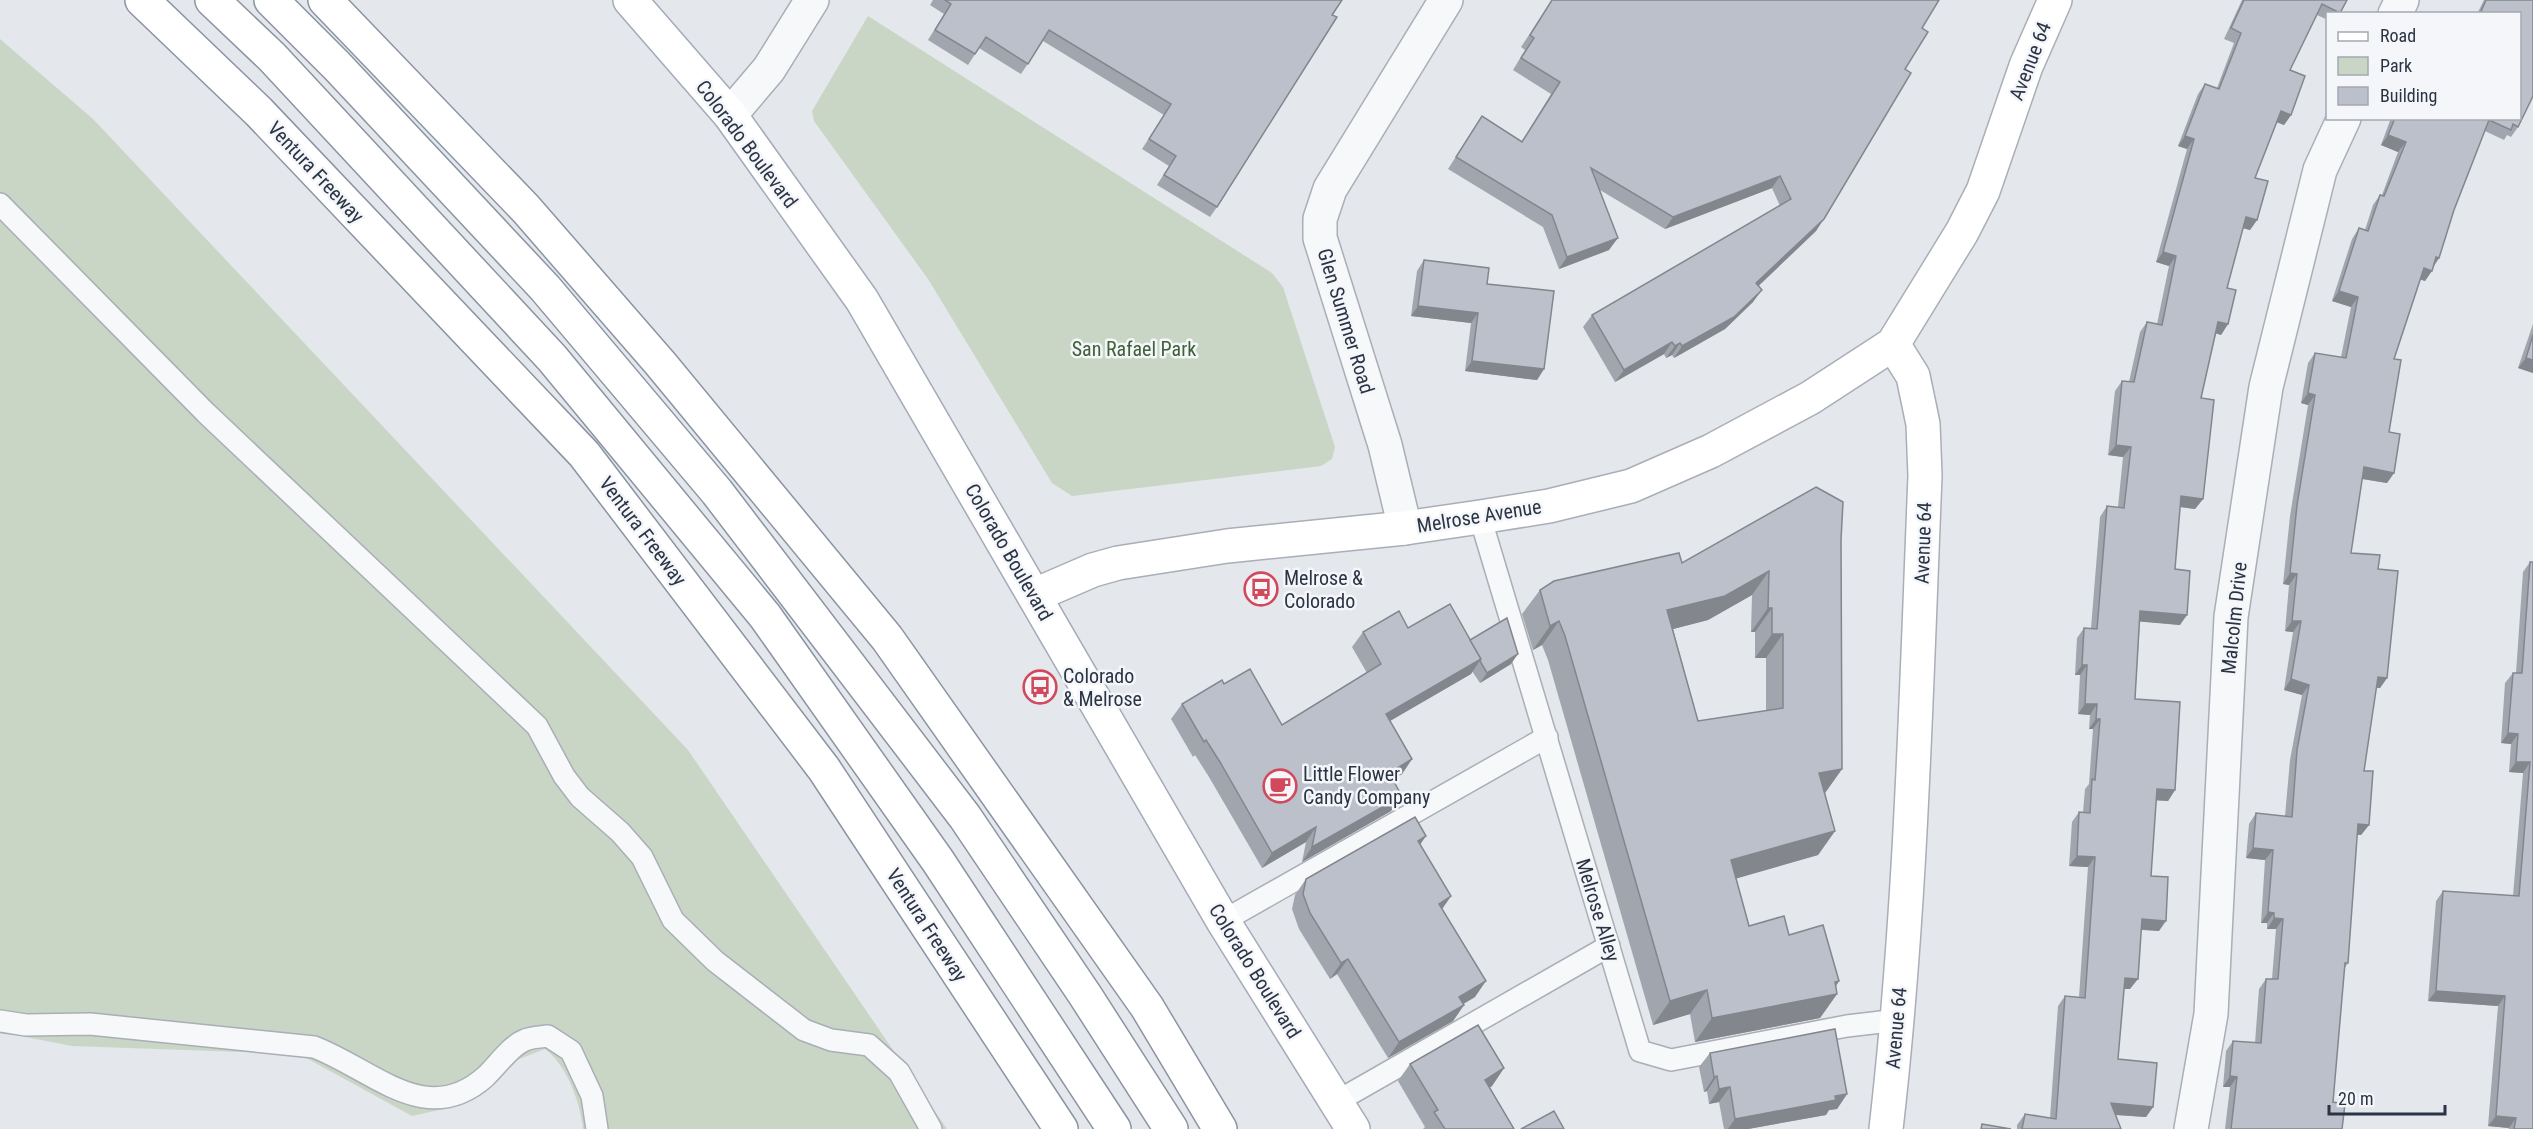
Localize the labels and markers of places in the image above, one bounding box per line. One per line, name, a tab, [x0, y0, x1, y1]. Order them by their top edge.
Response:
place label: Melrose & Colorado	[1284, 566, 1363, 613]
bus stop icon: Melrose & Colorado	[1243, 571, 1279, 607]
place label: Colorado & Melrose	[1063, 664, 1142, 711]
bus stop icon: Colorado & Melrose	[1022, 669, 1058, 705]
place label: Little Flower Candy Company	[1303, 762, 1430, 809]
cafe icon: Little Flower Candy Company	[1262, 768, 1298, 804]

